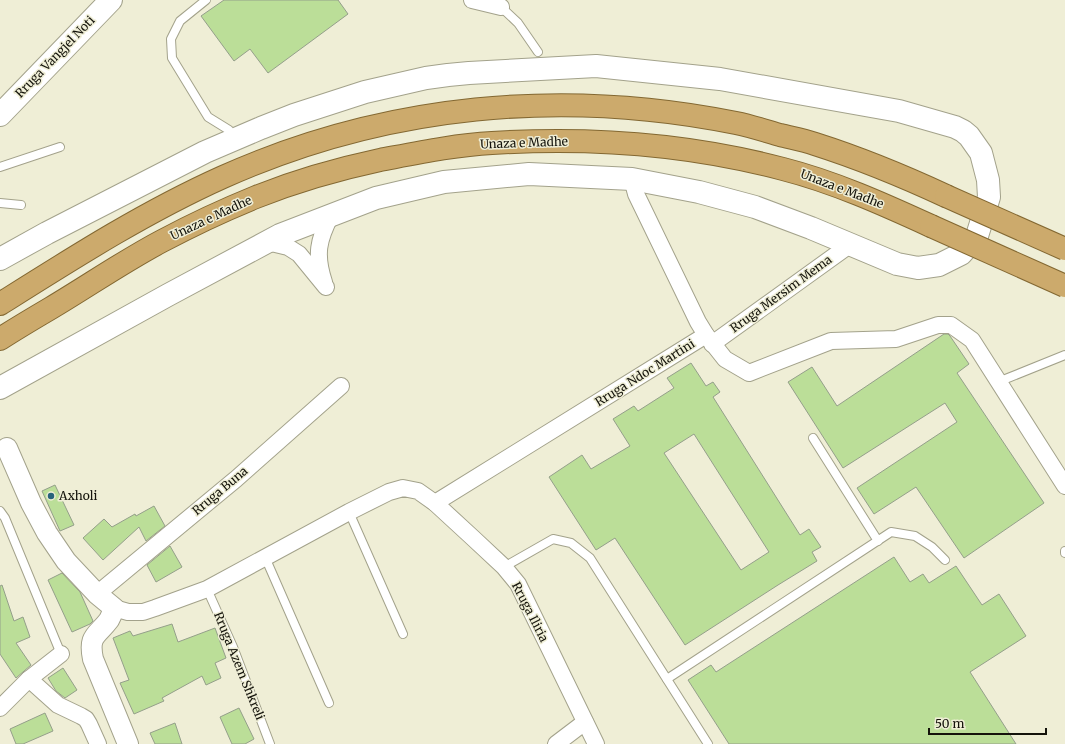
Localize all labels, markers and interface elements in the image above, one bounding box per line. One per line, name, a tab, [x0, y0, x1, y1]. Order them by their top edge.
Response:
street label: Rruga Vangjel Noti	[12, 13, 98, 101]
street label: Unaza e Madhe	[480, 133, 568, 152]
street label: Unaza e Madhe	[798, 166, 886, 211]
street label: Unaza e Madhe	[168, 192, 254, 243]
street label: Rruga Mersim Mema	[727, 251, 835, 335]
street label: Rruga Ndoc Martini	[592, 336, 697, 409]
street label: Rruga Buna	[189, 463, 251, 518]
place label: Axholi	[58, 488, 97, 503]
marker: Axholi	[46, 491, 56, 501]
street label: Rruga Iliria	[509, 579, 552, 645]
street label: Rruga Azem Shkreli	[211, 610, 268, 722]
scale bar	[929, 710, 1046, 736]
text: 50 m	[935, 716, 964, 731]

